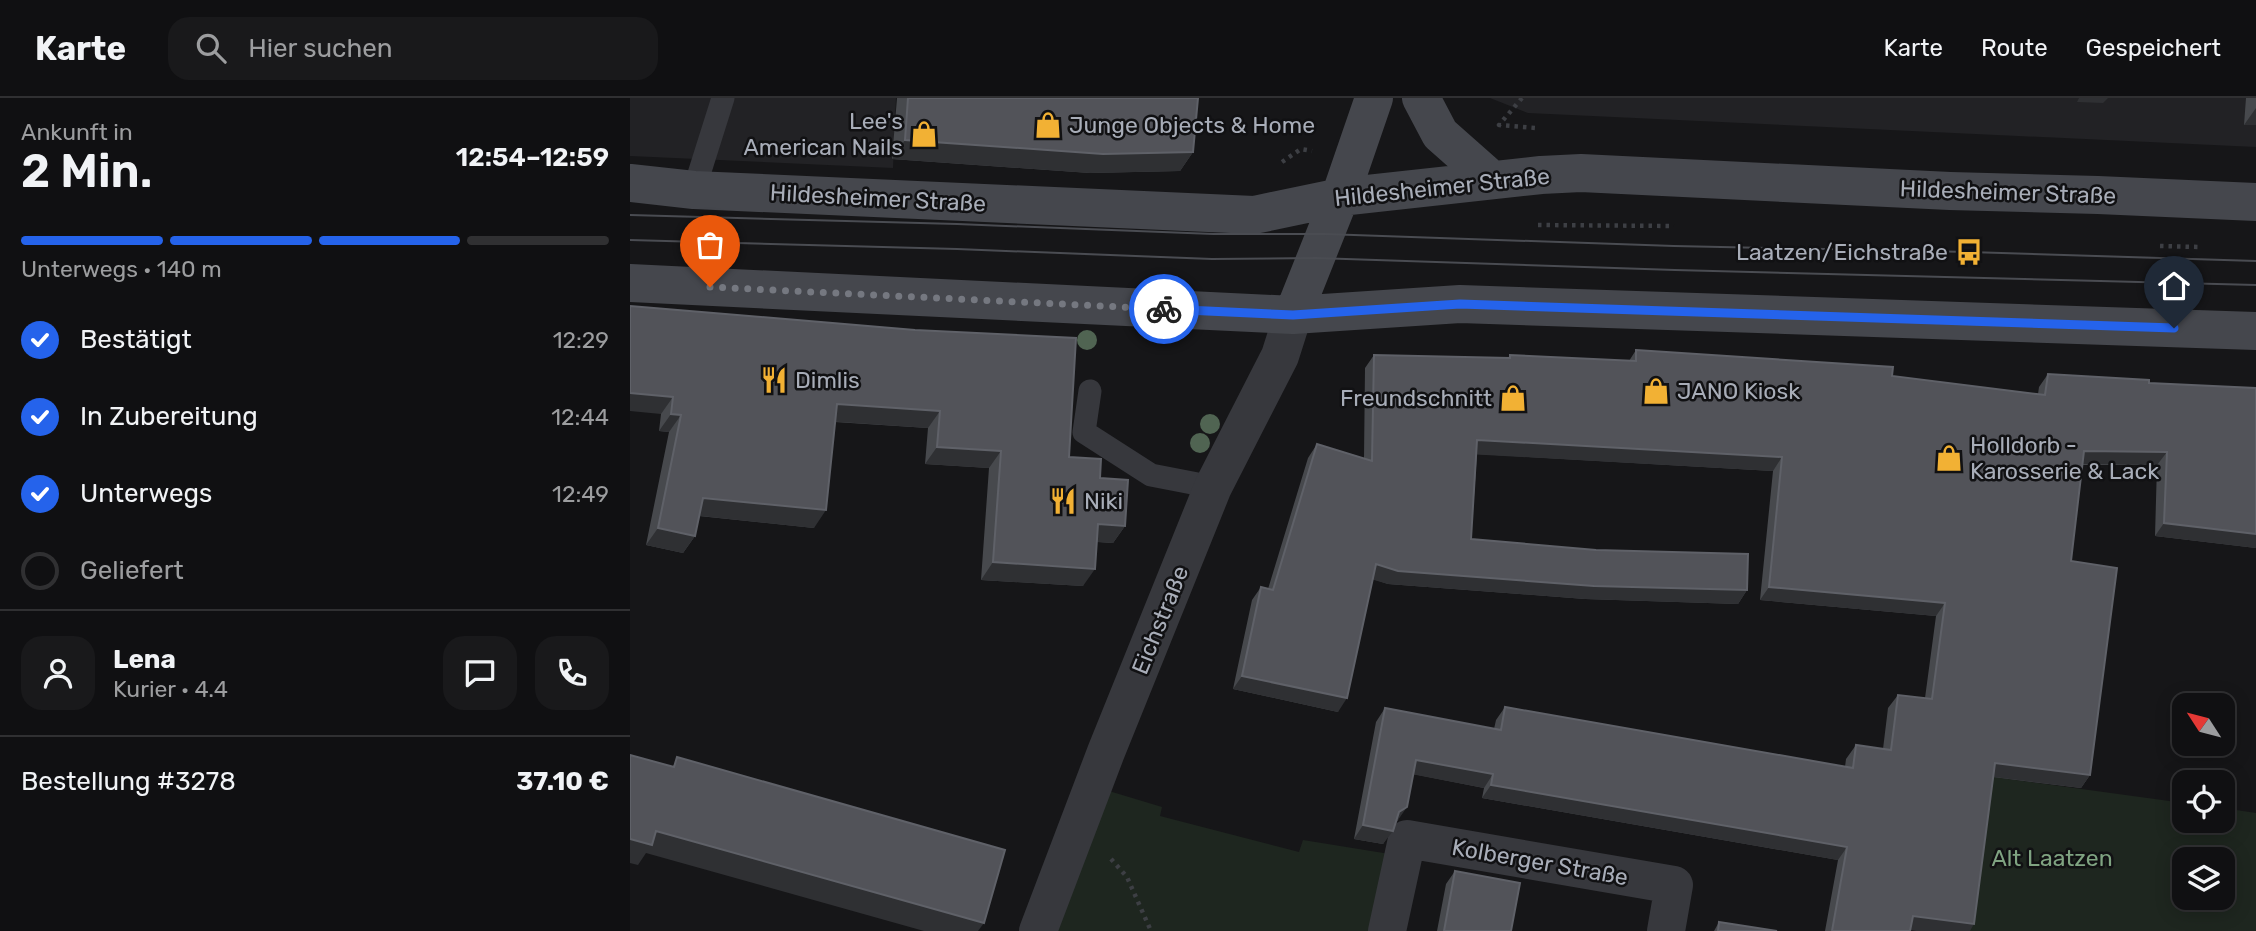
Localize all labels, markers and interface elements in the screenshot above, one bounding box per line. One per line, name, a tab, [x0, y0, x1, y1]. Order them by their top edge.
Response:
search box	[168, 17, 658, 80]
text: Karte	[35, 29, 126, 68]
icon: search	[192, 29, 230, 67]
text: Hier suchen	[248, 33, 393, 64]
text: Karte	[1884, 34, 1943, 62]
text: Route	[1981, 34, 2048, 62]
text: Gespeichert	[2086, 34, 2221, 62]
place label: Lee's American Nails	[743, 107, 903, 161]
shop icon: Junge Objects & Home	[1033, 110, 1063, 140]
place label: Junge Objects & Home	[1069, 111, 1315, 139]
text: Ankunft in	[21, 118, 133, 146]
shop icon: Lee's American Nails	[909, 119, 939, 149]
text: 12:54–12:59	[456, 142, 609, 173]
text: 2 Min.	[21, 144, 152, 199]
street label: Hildesheimer Straße	[1333, 162, 1551, 212]
street label: Hildesheimer Straße	[1899, 174, 2117, 210]
street label: Hildesheimer Straße	[769, 178, 987, 218]
pin	[680, 215, 740, 287]
icon: bag	[691, 226, 729, 264]
bus stop icon: Laatzen/Eichstraße	[1954, 237, 1984, 267]
place label: Laatzen/Eichstraße	[1736, 238, 1948, 266]
text: Unterwegs · 140 m	[21, 255, 222, 283]
pin	[2144, 256, 2204, 328]
icon: home	[2155, 267, 2193, 305]
courier	[1129, 274, 1199, 344]
icon: bike	[1145, 290, 1183, 328]
icon: check	[21, 321, 59, 359]
text: Bestätigt	[80, 324, 192, 355]
text: 12:29	[553, 326, 609, 354]
restaurant icon: Dimlis	[759, 365, 789, 395]
place label: Dimlis	[795, 366, 860, 394]
shop icon: JANO Kiosk	[1641, 376, 1671, 406]
place label: JANO Kiosk	[1677, 377, 1800, 405]
shop icon: Freundschnitt	[1498, 383, 1528, 413]
place label: Freundschnitt	[1340, 384, 1492, 412]
icon: check	[21, 398, 59, 436]
text: In Zubereitung	[80, 401, 258, 432]
text: 12:44	[551, 403, 609, 431]
place label: Holldorb - Karosserie & Lack	[1970, 431, 2159, 485]
shop icon: Holldorb - Karosserie & Lack	[1934, 443, 1964, 473]
icon: check	[21, 475, 59, 513]
text: Unterwegs	[80, 478, 212, 509]
text: 12:49	[552, 480, 609, 508]
restaurant icon: Niki	[1048, 486, 1078, 516]
place label: Niki	[1084, 487, 1123, 515]
text: Geliefert	[80, 555, 184, 586]
street label: Eichstraße	[1126, 562, 1194, 678]
button: person	[21, 636, 95, 710]
button: chat	[443, 636, 517, 710]
button: phone	[535, 636, 609, 710]
text: Lena	[113, 644, 176, 675]
text: Kurier · 4.4	[113, 675, 228, 703]
north arrow	[2172, 693, 2235, 756]
map controls	[2172, 693, 2235, 910]
text: Bestellung #3278	[21, 766, 236, 797]
text: 37.10 €	[516, 766, 609, 797]
button: locate	[2172, 770, 2235, 833]
street label: Kolberger Straße	[1450, 833, 1630, 891]
park label: Alt Laatzen	[1991, 844, 2113, 872]
button: layers	[2172, 847, 2235, 910]

